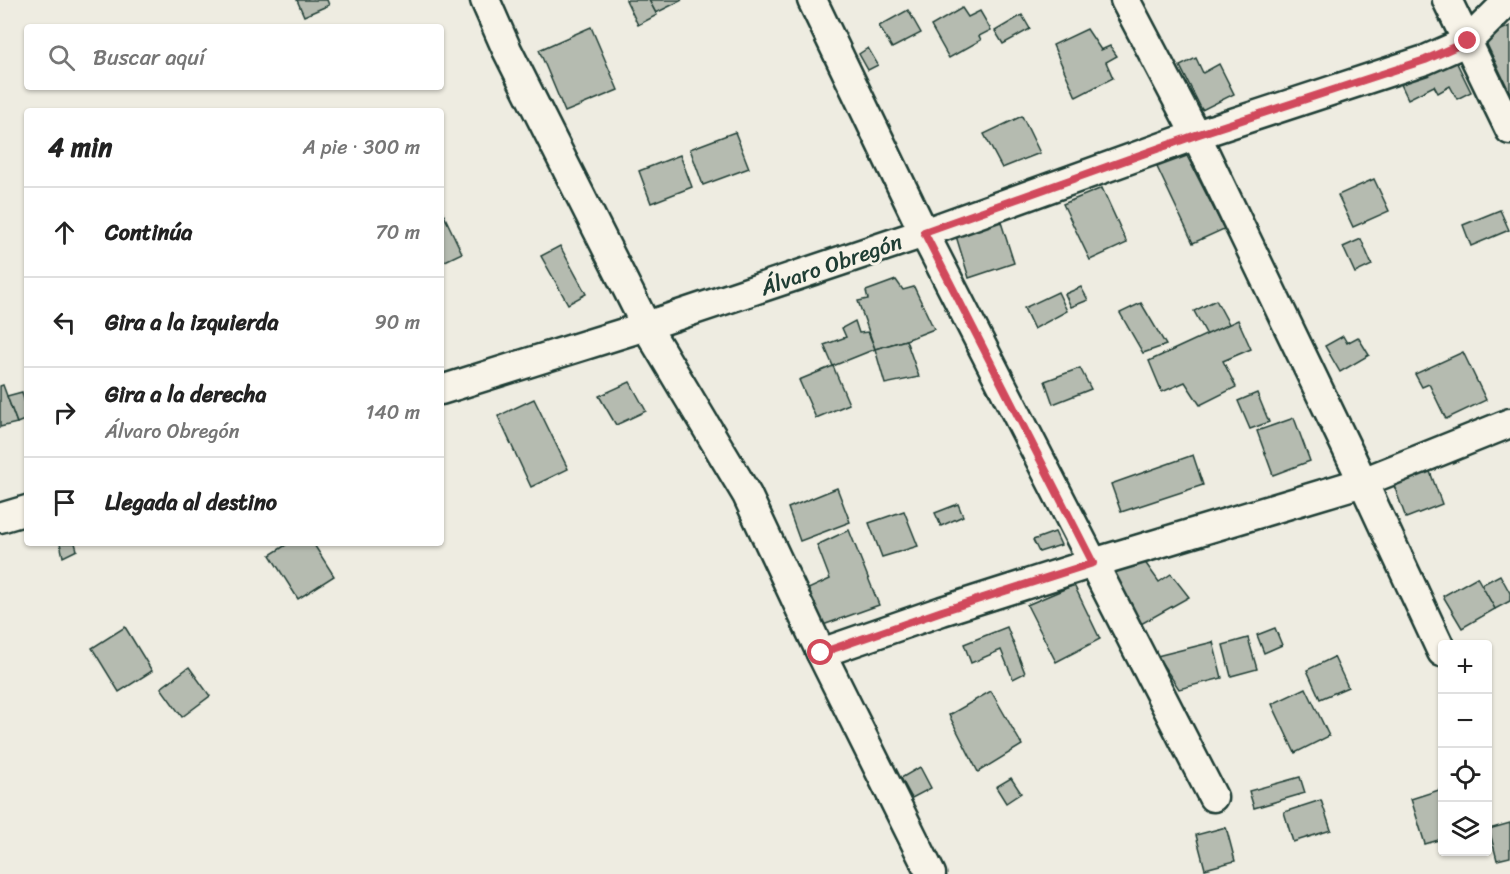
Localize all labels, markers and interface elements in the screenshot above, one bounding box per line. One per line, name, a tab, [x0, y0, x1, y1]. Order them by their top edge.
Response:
search box	[24, 24, 444, 90]
route end	[1454, 27, 1480, 53]
text: Buscar aquí	[93, 38, 205, 77]
icon: search	[45, 41, 78, 74]
text: 4 min	[48, 124, 112, 170]
text: A pie · 300 m	[303, 130, 420, 165]
text: Continúa	[105, 213, 192, 252]
text: 70 m	[375, 215, 420, 250]
icon: ahead	[48, 216, 81, 249]
street label: Álvaro Obregón	[754, 222, 908, 307]
text: Gira a la izquierda	[105, 303, 278, 342]
text: 90 m	[375, 305, 420, 340]
icon: left	[48, 306, 81, 339]
text: Gira a la derecha	[105, 375, 266, 414]
text: 140 m	[366, 395, 420, 430]
icon: right	[48, 396, 81, 429]
text: Álvaro Obregón	[105, 414, 240, 449]
text: Llegada al destino	[105, 483, 277, 522]
icon: arrive	[48, 486, 81, 519]
route start	[807, 639, 833, 665]
map controls	[1438, 640, 1492, 856]
button: +	[1438, 640, 1492, 694]
button: −	[1438, 694, 1492, 748]
button: locate	[1438, 748, 1492, 802]
button: layers	[1438, 802, 1492, 856]

